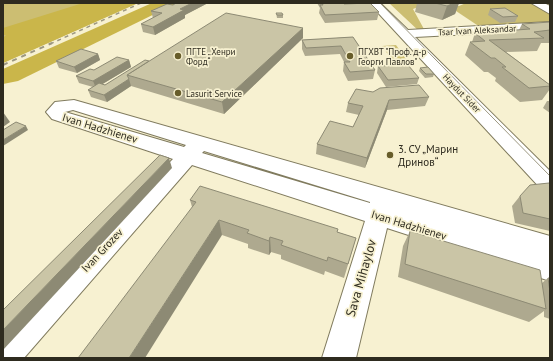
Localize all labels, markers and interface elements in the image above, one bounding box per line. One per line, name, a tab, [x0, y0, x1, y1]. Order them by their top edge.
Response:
street label: Tsar Ivan Aleksandar	[437, 22, 517, 38]
place label: ПГТЕ „Хенри Форд“	[186, 46, 236, 67]
place label: ПГХВТ "Проф. д-р Георги Павлов"	[358, 46, 427, 67]
marker: ПГТЕ „Хенри Форд“	[173, 51, 183, 61]
marker: ПГХВТ "Проф. д-р Георги Павлов"	[345, 51, 355, 61]
street label: Haydut Sider	[441, 71, 483, 115]
marker: Lasurit Service	[173, 88, 183, 98]
place label: Lasurit Service	[186, 88, 243, 99]
street label: Ivan Hadzhienev	[61, 110, 140, 146]
place label: 3. СУ „Марин Дринов“	[398, 142, 458, 169]
marker: 3. СУ „Марин Дринов“	[385, 150, 395, 160]
street label: Ivan Hadzhienev	[370, 207, 449, 243]
street label: Ivan Grozev	[78, 225, 126, 275]
street label: Sava Mihaylov	[342, 237, 380, 319]

